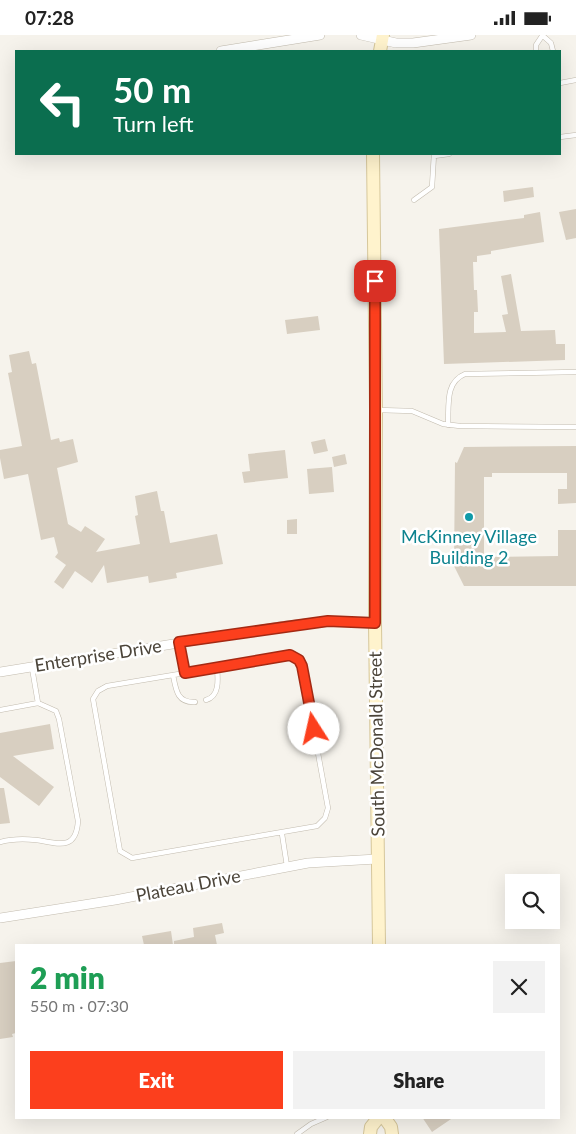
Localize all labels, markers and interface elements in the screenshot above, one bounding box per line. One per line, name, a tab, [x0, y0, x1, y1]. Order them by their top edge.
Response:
text: 07:28	[25, 6, 74, 29]
text: 50 m	[113, 68, 191, 110]
icon: left	[30, 70, 95, 135]
text: Turn left	[113, 110, 194, 137]
pin	[354, 260, 396, 302]
icon: arrive	[361, 267, 389, 295]
marker: McKinney Village Building 2	[463, 511, 475, 523]
place label: McKinney Village Building 2	[401, 525, 537, 568]
street label: Enterprise Drive	[33, 634, 163, 676]
street label: South McDonald Street	[363, 651, 389, 837]
position arrow	[287, 702, 339, 754]
street label: Plateau Drive	[134, 864, 242, 906]
map controls	[505, 874, 560, 929]
button: search	[505, 874, 560, 929]
text: 2 min	[30, 959, 105, 995]
button: close	[493, 961, 545, 1013]
text: 550 m · 07:30	[30, 996, 129, 1015]
button: Exit	[30, 1051, 283, 1109]
button: Share	[293, 1051, 545, 1109]

